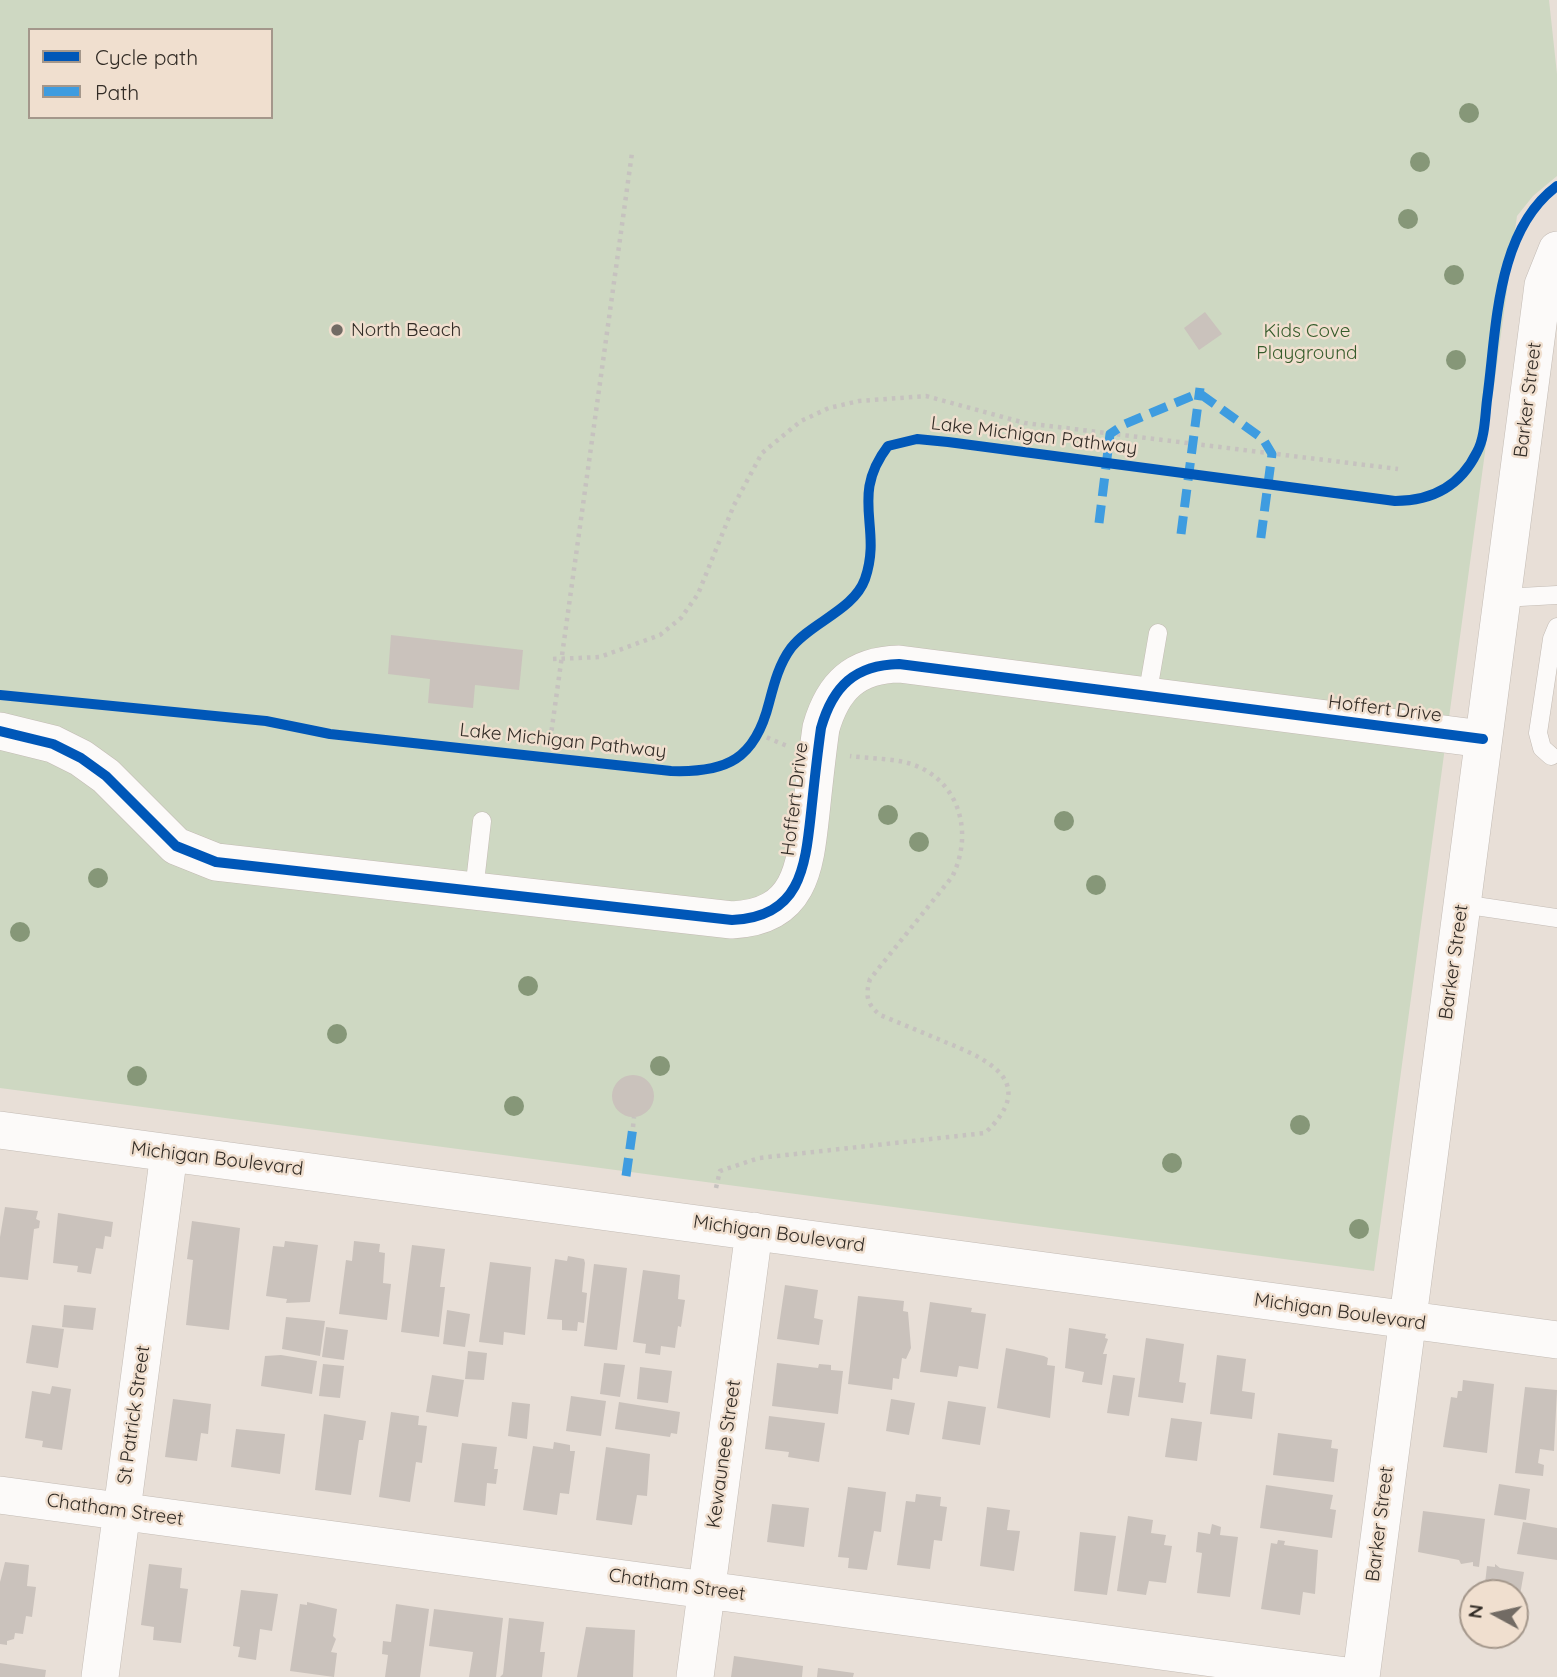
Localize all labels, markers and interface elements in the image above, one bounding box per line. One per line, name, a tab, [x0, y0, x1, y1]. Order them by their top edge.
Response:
legend	[28, 28, 273, 119]
text: Cycle path	[95, 44, 198, 70]
text: Path	[95, 79, 139, 105]
place label: North Beach	[351, 319, 461, 341]
park label: Kids Cove Playground	[1256, 320, 1358, 364]
marker: North Beach	[329, 322, 345, 338]
street label: Barker Street	[1510, 341, 1546, 459]
street label: Lake Michigan Pathway	[929, 412, 1139, 460]
street label: Hoffert Drive	[1327, 691, 1443, 727]
street label: Lake Michigan Pathway	[458, 719, 668, 763]
street label: Hoffert Drive	[777, 741, 813, 857]
street label: Barker Street	[1435, 903, 1473, 1021]
street label: Michigan Boulevard	[130, 1137, 304, 1181]
street label: Michigan Boulevard	[692, 1211, 866, 1257]
street label: Michigan Boulevard	[1253, 1289, 1427, 1335]
street label: St Patrick Street	[113, 1344, 155, 1486]
street label: Kewaunee Street	[702, 1379, 746, 1529]
street label: Barker Street	[1362, 1465, 1398, 1583]
street label: Chatham Street	[45, 1489, 185, 1531]
street label: Chatham Street	[607, 1564, 747, 1606]
north arrow	[1459, 1579, 1529, 1649]
text: N	[1462, 1603, 1488, 1620]

